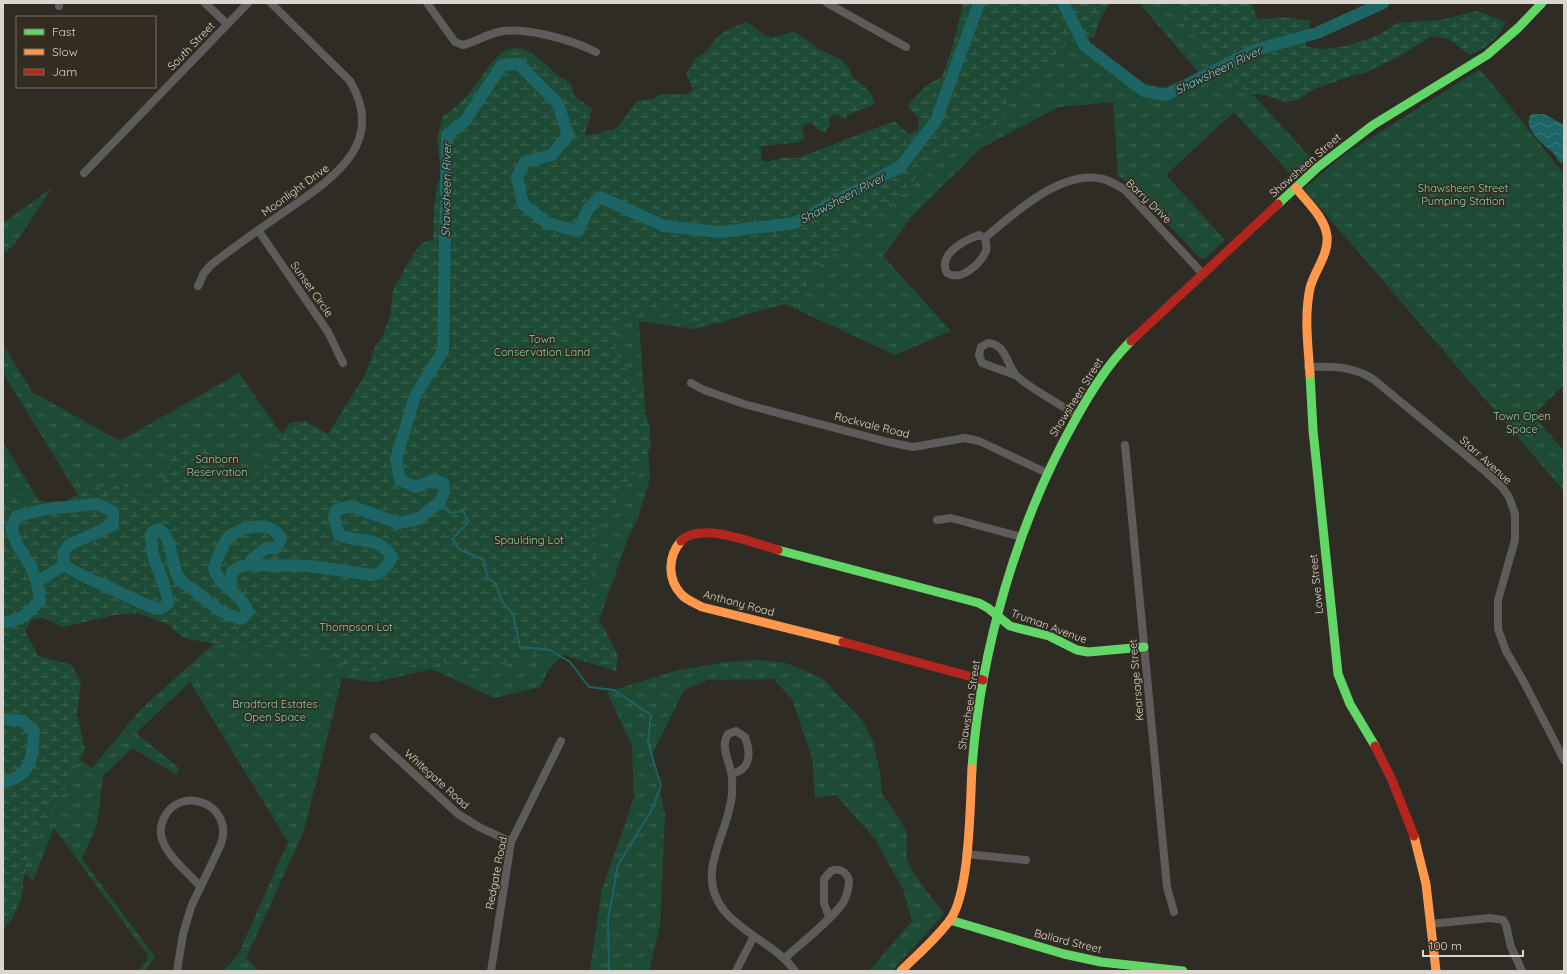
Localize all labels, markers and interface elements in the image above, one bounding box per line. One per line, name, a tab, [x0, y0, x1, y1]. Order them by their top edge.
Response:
legend	[16, 16, 156, 88]
street label: South Street	[164, 19, 218, 73]
text: Fast	[52, 24, 76, 39]
water label: Shawsheen River	[1172, 42, 1265, 97]
text: Slow	[52, 44, 78, 59]
text: Jam	[52, 64, 77, 79]
street label: Shawsheen Street	[1266, 130, 1344, 200]
water label: Shawsheen River	[438, 141, 454, 237]
street label: Moonlight Drive	[259, 161, 331, 219]
water label: Shawsheen River	[797, 169, 888, 227]
street label: Barry Drive	[1123, 176, 1175, 226]
park label: Shawsheen Street Pumping Station	[1418, 181, 1509, 208]
street label: Sunset Circle	[288, 258, 336, 320]
park label: Town Conservation Land	[494, 332, 590, 359]
street label: Shawsheen Street	[1046, 355, 1106, 439]
street label: Rockvale Road	[833, 409, 911, 441]
park label: Town Open Space	[1493, 409, 1551, 436]
street label: Starr Avenue	[1457, 433, 1515, 487]
park label: Sanborn Reservation	[186, 452, 248, 479]
park label: Spaulding Lot	[494, 533, 564, 547]
street label: Lowe Street	[1306, 553, 1326, 615]
street label: Anthony Road	[702, 587, 776, 619]
street label: Truman Avenue	[1009, 606, 1089, 646]
park label: Thompson Lot	[319, 620, 393, 634]
street label: Kearsage Street	[1125, 638, 1147, 722]
street label: Shawsheen Street	[955, 659, 983, 751]
park label: Bradford Estates Open Space	[232, 697, 318, 724]
street label: Whitegate Road	[402, 746, 472, 812]
street label: Redgate Road	[482, 835, 510, 911]
street label: Ballard Street	[1033, 926, 1104, 956]
scale bar	[1423, 932, 1523, 958]
text: 100 m	[1429, 938, 1462, 953]

